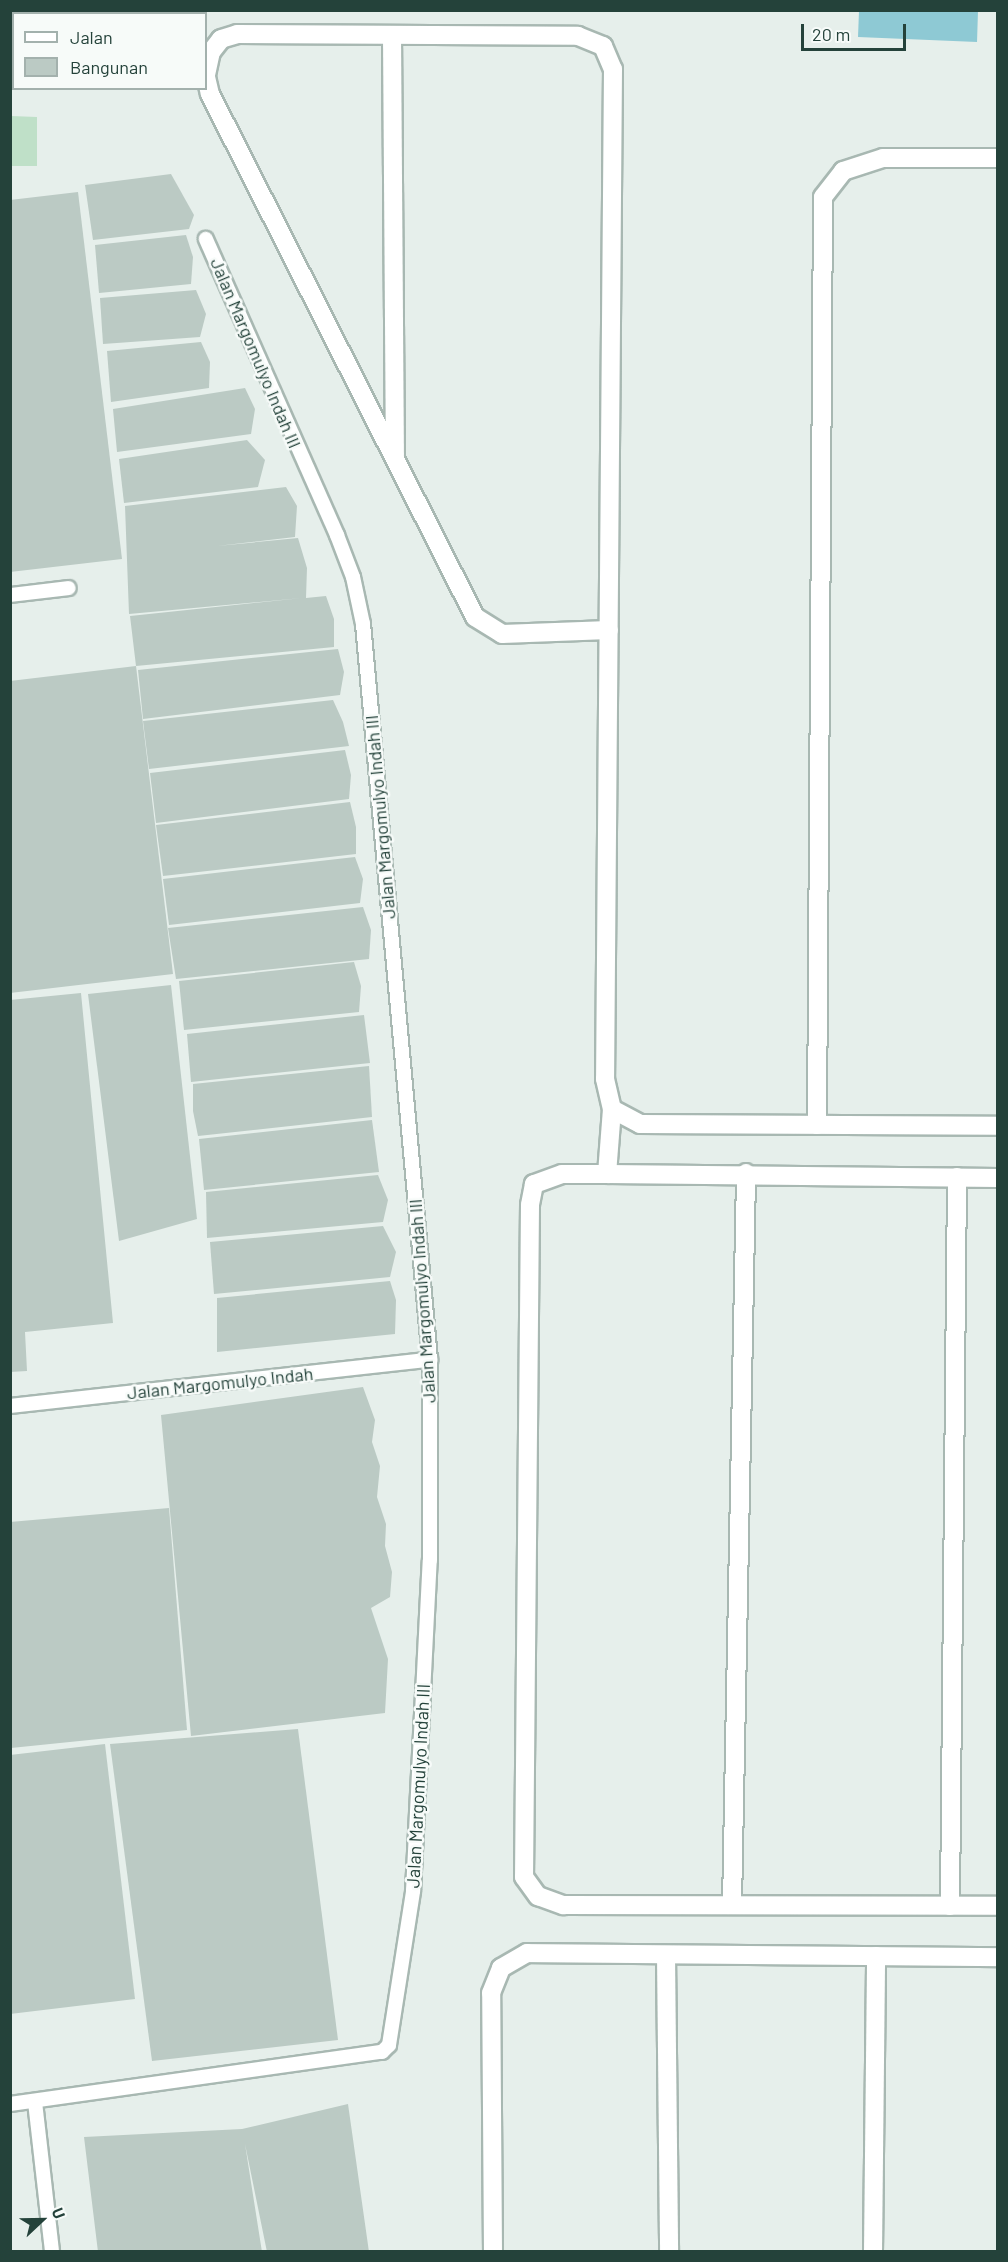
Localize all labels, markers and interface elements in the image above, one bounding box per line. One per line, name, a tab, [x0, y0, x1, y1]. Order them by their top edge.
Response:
legend	[12, 12, 207, 90]
scale bar	[804, 12, 909, 50]
text: 20 m	[812, 23, 850, 45]
text: Jalan	[70, 26, 113, 48]
text: Bangunan	[70, 56, 148, 78]
street label: Jalan Margomulyo Indah III	[206, 255, 306, 451]
street label: Jalan Margomulyo Indah III	[360, 714, 400, 920]
street label: Jalan Margomulyo Indah III	[404, 1198, 440, 1404]
street label: Jalan Margomulyo Indah	[126, 1362, 314, 1404]
street label: Jalan Margomulyo Indah III	[402, 1683, 434, 1889]
north arrow	[12, 2190, 72, 2250]
text: U	[48, 2205, 70, 2221]

